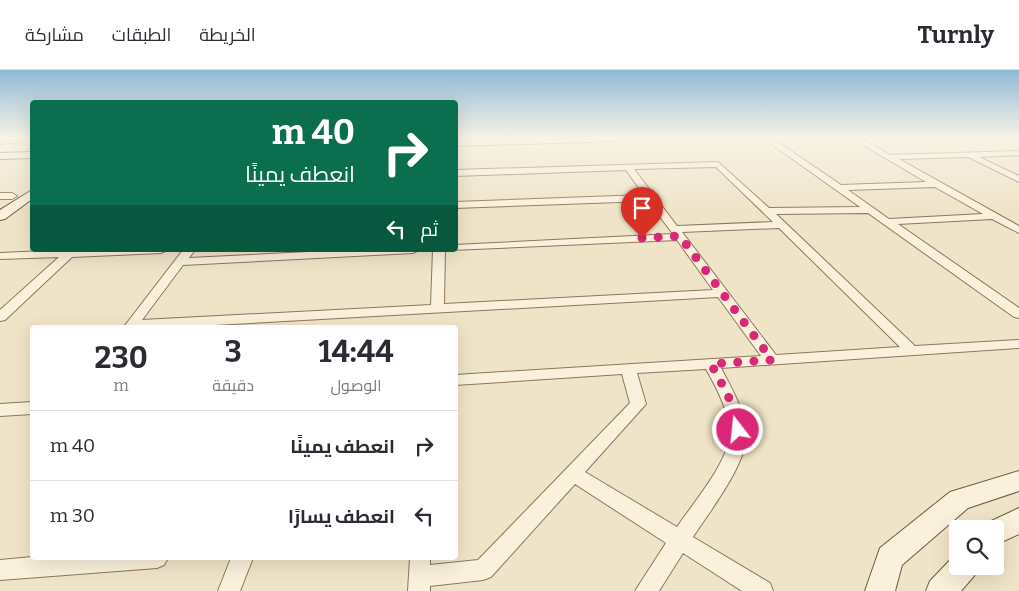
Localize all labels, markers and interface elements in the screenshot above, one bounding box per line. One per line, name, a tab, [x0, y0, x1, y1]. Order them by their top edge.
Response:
text: Turnly	[917, 21, 994, 49]
text: مشاركة	[25, 24, 84, 46]
text: الطبقات	[112, 24, 171, 46]
text: الخريطة	[199, 24, 256, 46]
text: 40 m	[272, 111, 355, 153]
icon: right	[373, 120, 438, 185]
text: انعطف يمينًا	[245, 161, 355, 188]
pin	[621, 187, 663, 238]
icon: arrive	[628, 194, 656, 222]
icon: left	[382, 215, 410, 243]
text: ثم	[420, 218, 438, 241]
text: 3	[224, 334, 242, 370]
text: 14:44	[318, 334, 393, 370]
text: 230	[95, 340, 148, 376]
text: m	[114, 376, 129, 395]
text: دقيقة	[212, 376, 254, 395]
text: الوصول	[330, 376, 381, 395]
position arrow	[711, 403, 763, 455]
icon: right	[410, 432, 438, 460]
text: 40 m	[50, 434, 95, 457]
text: انعطف يمينًا	[290, 435, 395, 458]
icon: left	[410, 502, 438, 530]
text: 30 m	[50, 504, 95, 527]
text: انعطف يسارًا	[288, 505, 395, 528]
map controls	[949, 520, 1004, 575]
button: search	[949, 520, 1004, 575]

